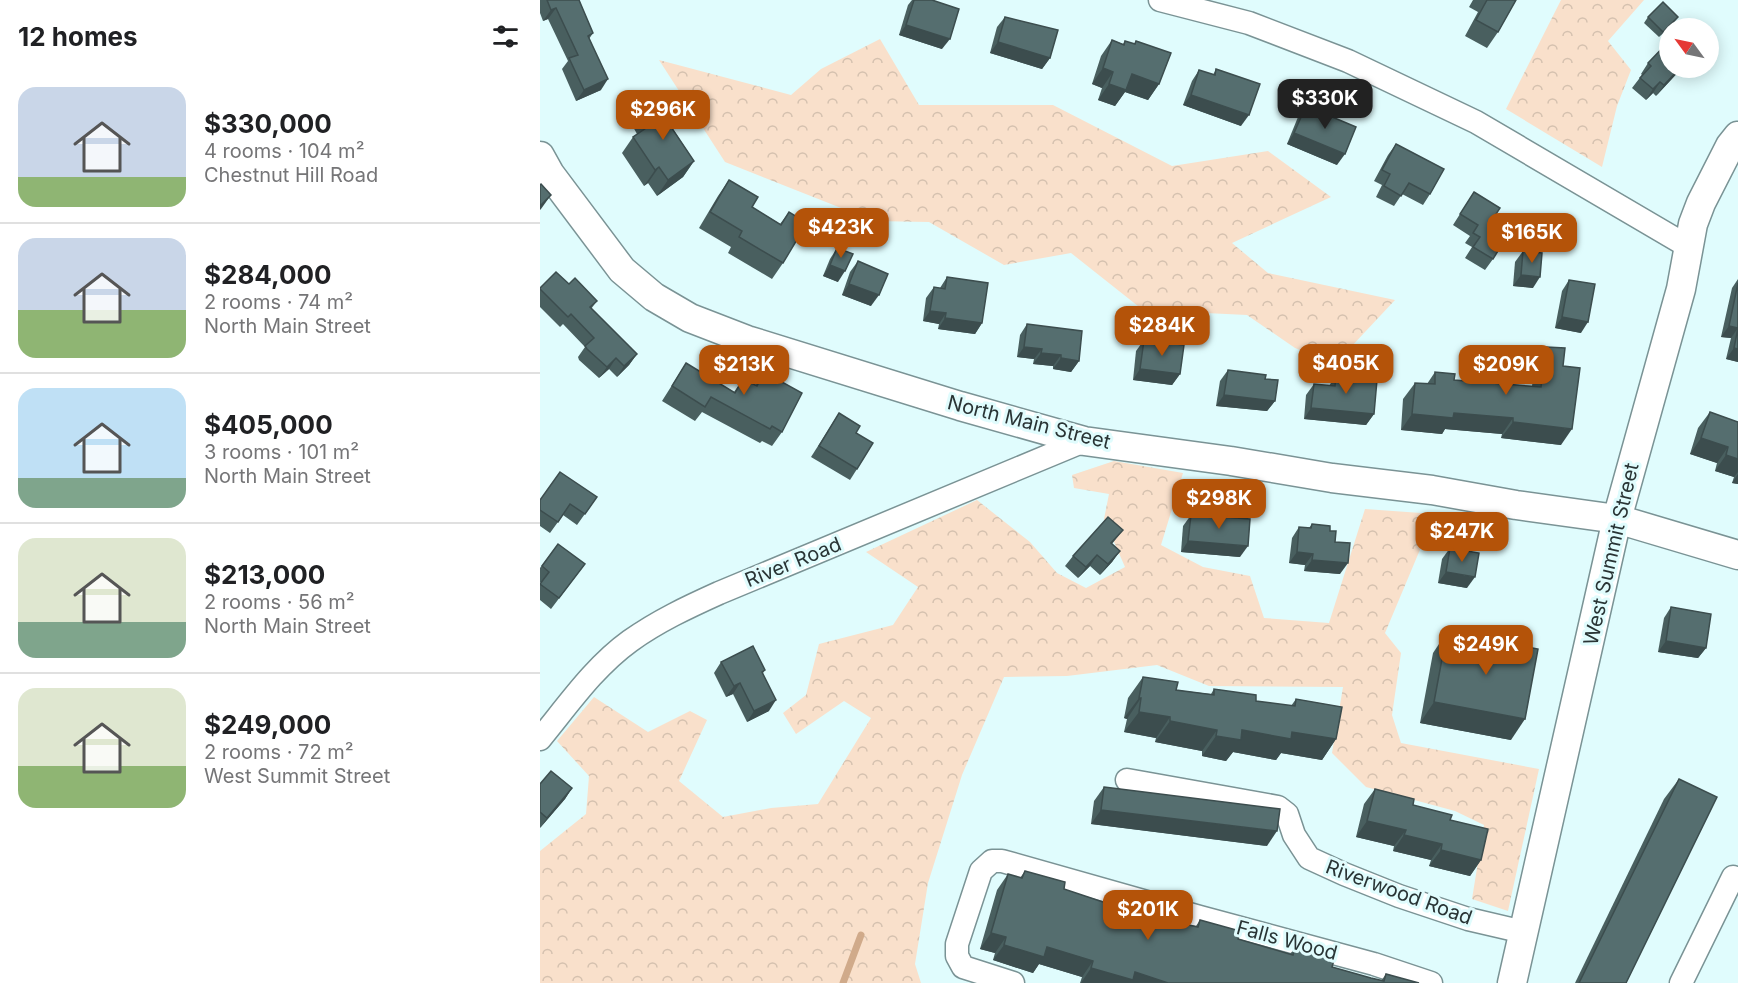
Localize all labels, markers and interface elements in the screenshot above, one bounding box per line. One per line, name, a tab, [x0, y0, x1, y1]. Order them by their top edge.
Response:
north arrow	[1659, 18, 1719, 78]
map controls	[1659, 18, 1719, 78]
icon: filters	[489, 20, 522, 53]
text: 12 homes	[18, 21, 138, 52]
pin: $330K	[1283, 79, 1367, 130]
text: $330K	[1292, 86, 1358, 110]
pin: $296K	[621, 90, 705, 141]
text: $296K	[630, 97, 696, 121]
text: $330,000	[204, 108, 332, 139]
icon: home	[66, 111, 138, 183]
text: 4 rooms · 104 m²	[204, 139, 364, 163]
text: Chestnut Hill Road	[204, 163, 378, 187]
pin: $423K	[799, 208, 883, 259]
pin: $165K	[1490, 213, 1574, 264]
text: $423K	[808, 215, 874, 239]
text: $165K	[1501, 220, 1563, 244]
text: $284,000	[204, 259, 332, 290]
icon: home	[66, 262, 138, 334]
text: 2 rooms · 74 m²	[204, 290, 353, 314]
pin: $284K	[1120, 306, 1204, 357]
text: $284K	[1129, 313, 1195, 337]
text: North Main Street	[204, 314, 371, 338]
pin: $405K	[1304, 344, 1388, 395]
pin: $213K	[702, 345, 786, 396]
pin: $209K	[1464, 345, 1548, 396]
text: $405K	[1312, 351, 1380, 375]
text: $213K	[713, 352, 775, 376]
text: $209K	[1473, 352, 1539, 376]
street label: North Main Street	[945, 390, 1113, 454]
text: $405,000	[204, 409, 333, 440]
icon: home	[66, 412, 138, 484]
text: 3 rooms · 101 m²	[204, 440, 359, 464]
street label: West Summit Street	[1578, 460, 1644, 647]
text: North Main Street	[204, 464, 371, 488]
pin: $298K	[1177, 479, 1261, 530]
text: $298K	[1186, 486, 1252, 510]
pin: $247K	[1420, 512, 1504, 563]
text: $247K	[1430, 519, 1494, 543]
street label: River Road	[741, 532, 845, 592]
text: $213,000	[204, 559, 325, 590]
icon: home	[66, 562, 138, 634]
text: 2 rooms · 56 m²	[204, 590, 355, 614]
text: North Main Street	[204, 614, 371, 638]
pin: $249K	[1444, 625, 1528, 676]
text: $249K	[1453, 632, 1519, 656]
text: $249,000	[204, 709, 331, 740]
icon: home	[66, 712, 138, 784]
text: 2 rooms · 72 m²	[204, 740, 354, 764]
text: West Summit Street	[204, 764, 390, 788]
street label: Riverwood Road	[1323, 854, 1475, 930]
pin: $201K	[1106, 890, 1190, 941]
text: $201K	[1117, 897, 1179, 921]
street label: Falls Wood	[1234, 915, 1340, 965]

